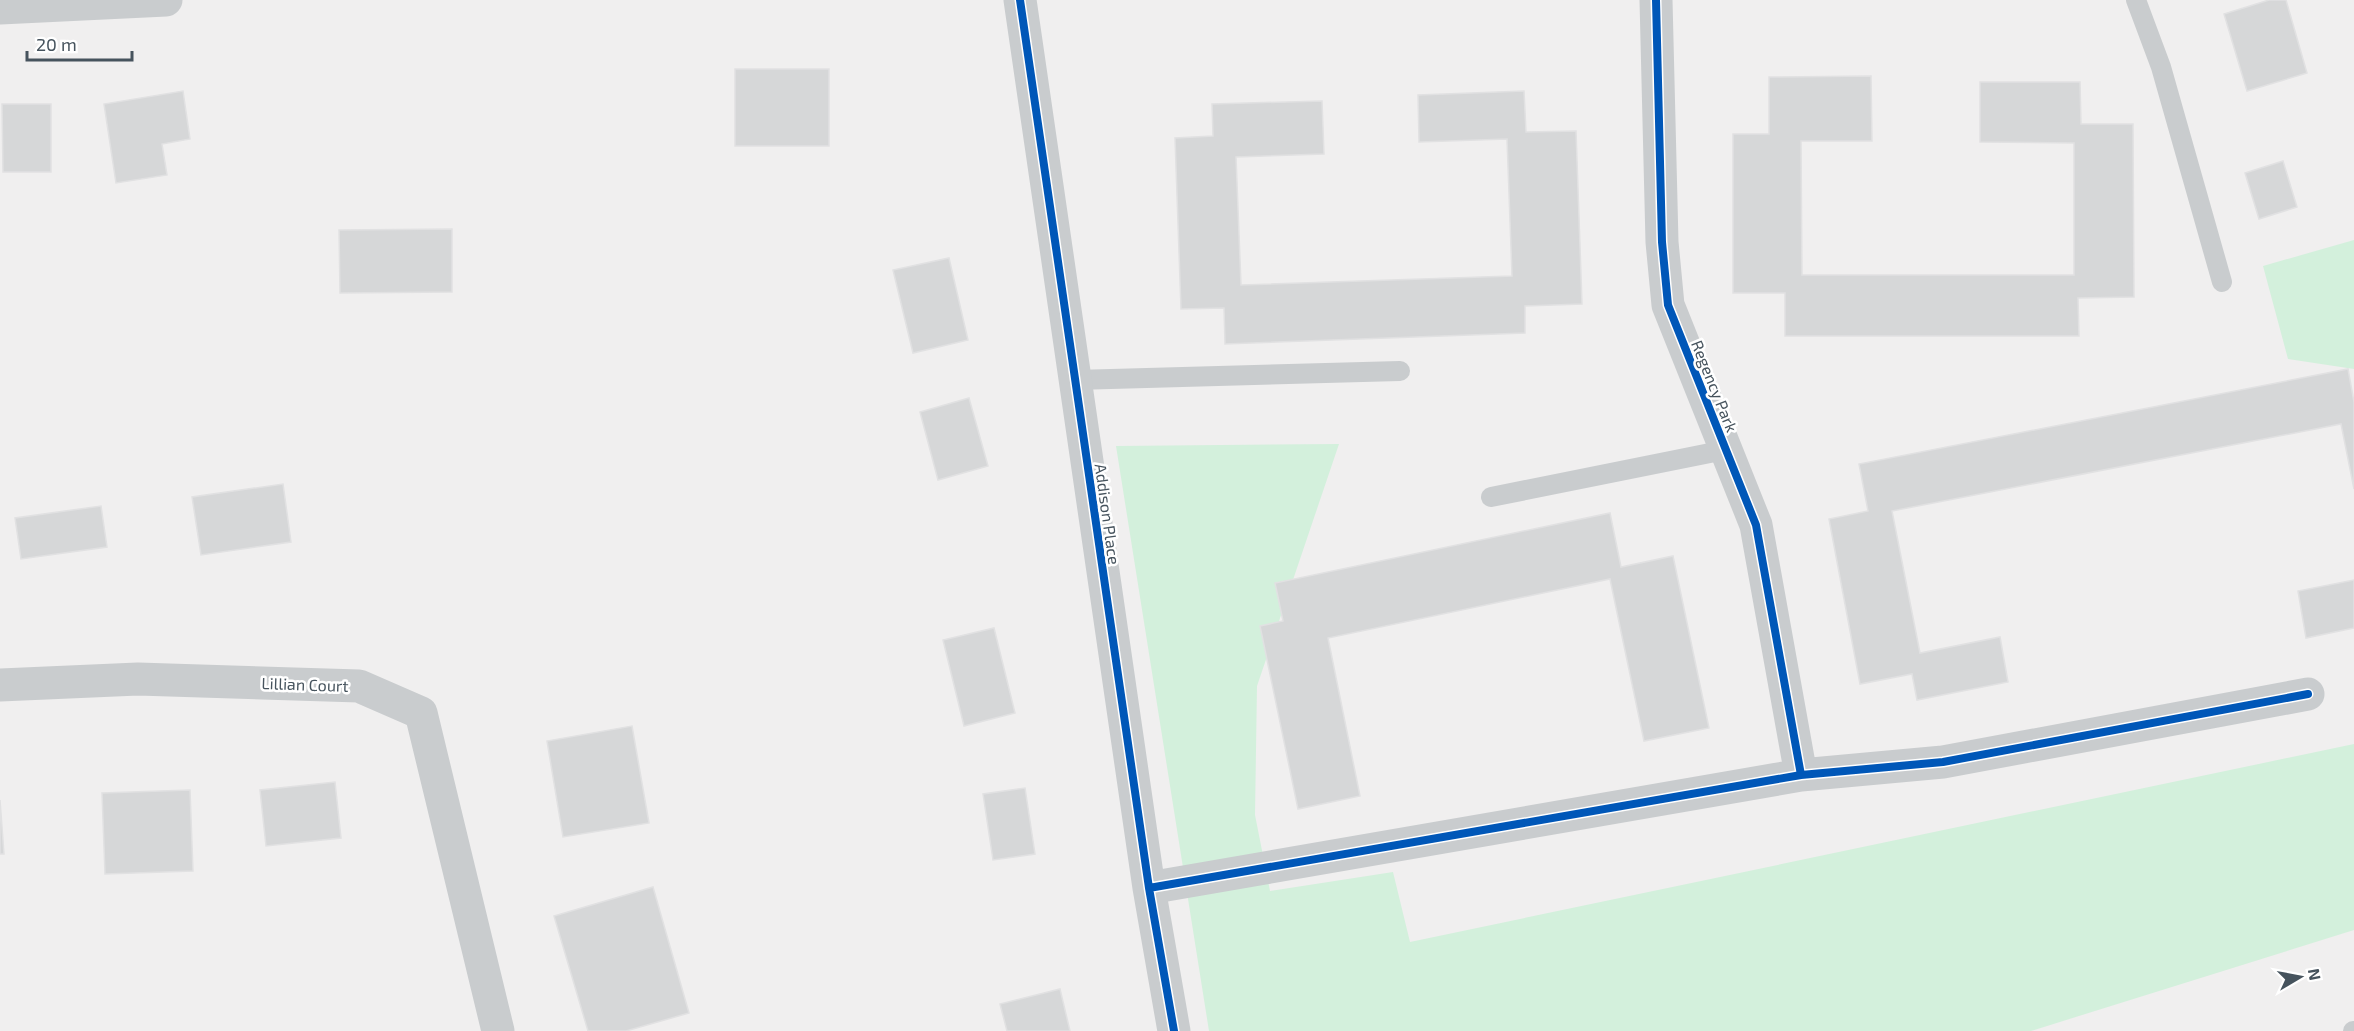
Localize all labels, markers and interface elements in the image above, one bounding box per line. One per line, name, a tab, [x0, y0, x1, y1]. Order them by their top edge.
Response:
scale bar	[27, 24, 132, 62]
text: 20 m	[36, 33, 77, 55]
street label: Regency Park	[1688, 337, 1742, 435]
street label: Addison Place	[1092, 462, 1124, 566]
street label: Lillian Court	[261, 673, 349, 695]
north arrow	[2270, 947, 2330, 1007]
text: N	[2305, 967, 2326, 982]

